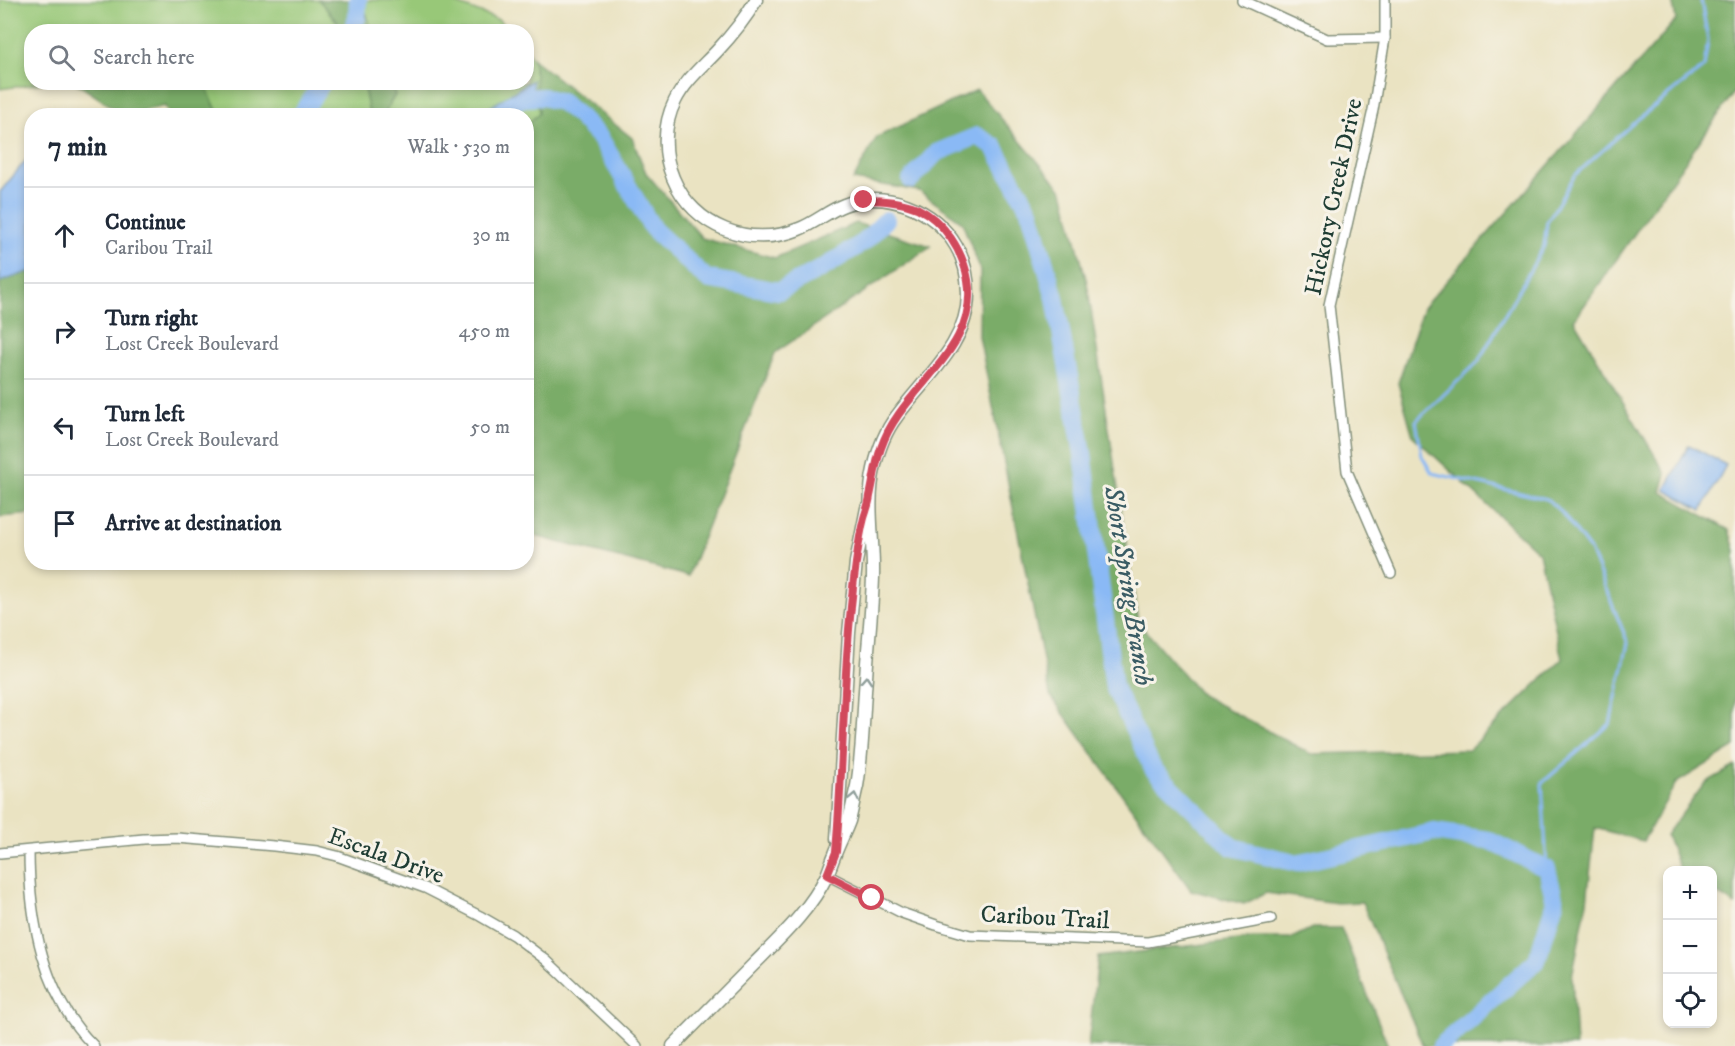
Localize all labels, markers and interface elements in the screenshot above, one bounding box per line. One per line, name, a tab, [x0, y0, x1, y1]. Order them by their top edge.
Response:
search box	[24, 24, 534, 90]
icon: search	[45, 41, 78, 74]
text: Search here	[93, 44, 195, 71]
street label: Hickory Creek Drive	[1298, 96, 1370, 298]
text: 7 min	[48, 131, 107, 164]
text: Walk · 530 m	[408, 135, 510, 160]
route end	[850, 186, 876, 212]
text: Continue	[105, 209, 186, 236]
icon: ahead	[48, 219, 81, 252]
text: 30 m	[472, 223, 510, 248]
text: Caribou Trail	[105, 236, 213, 261]
text: Turn right	[105, 305, 198, 332]
icon: right	[48, 315, 81, 348]
text: 450 m	[459, 319, 510, 344]
text: Lost Creek Boulevard	[105, 332, 279, 357]
text: Turn left	[105, 401, 185, 428]
icon: left	[48, 411, 81, 444]
text: 50 m	[470, 415, 510, 440]
text: Lost Creek Boulevard	[105, 428, 279, 453]
water label: Short Spring Branch	[1096, 483, 1160, 688]
icon: arrive	[48, 507, 81, 540]
text: Arrive at destination	[105, 510, 282, 537]
one-way arrow	[859, 676, 872, 685]
one-way arrow	[847, 792, 860, 802]
street label: Escala Drive	[324, 821, 448, 891]
map controls	[1663, 866, 1717, 1028]
button: +	[1663, 866, 1717, 920]
route start	[858, 884, 884, 910]
street label: Caribou Trail	[980, 900, 1111, 936]
button: −	[1663, 920, 1717, 974]
button: locate	[1663, 974, 1717, 1028]

